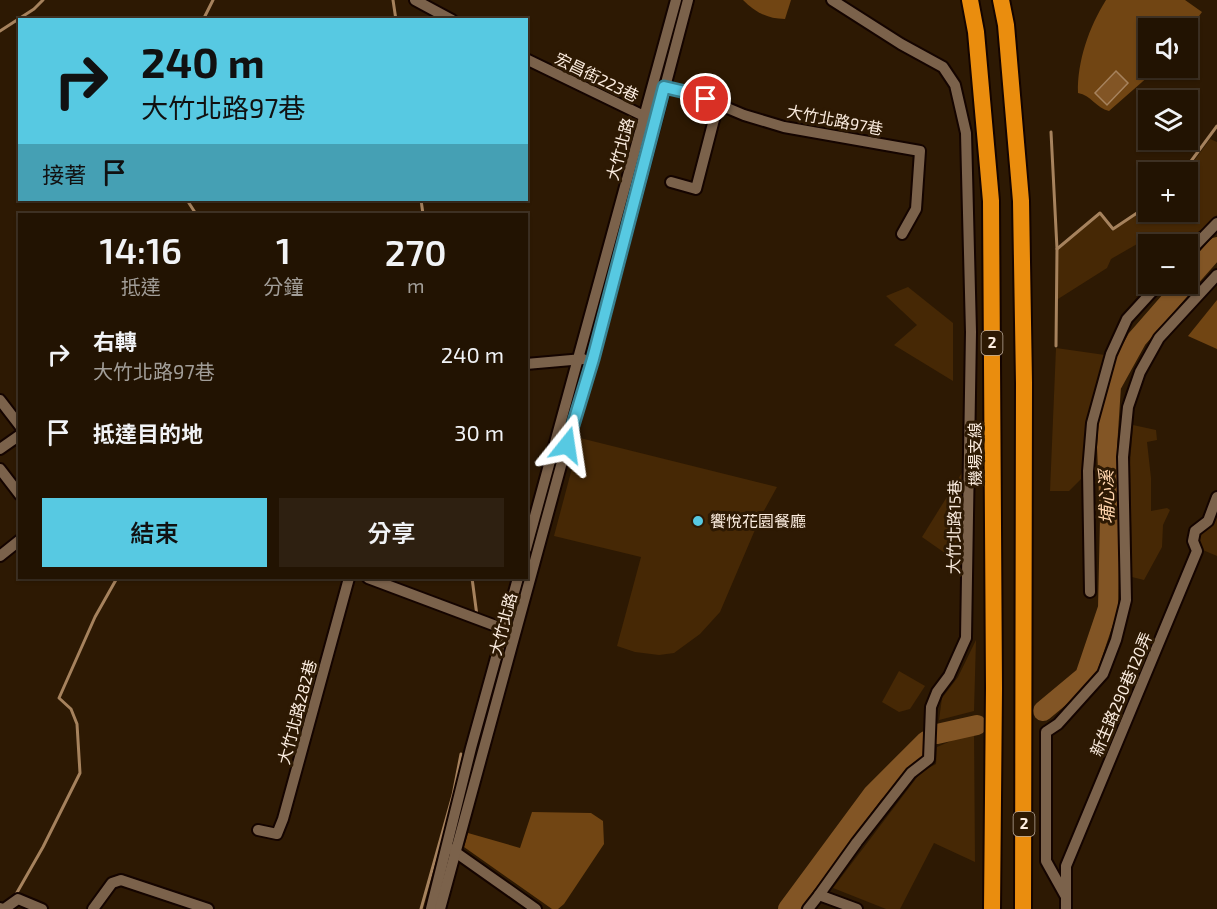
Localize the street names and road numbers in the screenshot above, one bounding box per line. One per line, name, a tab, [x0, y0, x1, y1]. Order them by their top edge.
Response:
street label: 宏昌街223巷	[552, 48, 642, 105]
street label: 大竹北路97巷	[785, 101, 885, 138]
street label: 大竹北路	[602, 115, 637, 182]
road number: 2	[982, 331, 1002, 355]
street label: 機場支線	[965, 422, 984, 486]
street label: 大竹北路15巷	[943, 479, 964, 575]
street label: 大竹北路	[485, 590, 520, 657]
street label: 新生路290巷120弄	[1086, 629, 1155, 759]
street label: 大竹北路282巷	[273, 657, 320, 766]
road number: 2	[1014, 812, 1034, 836]

